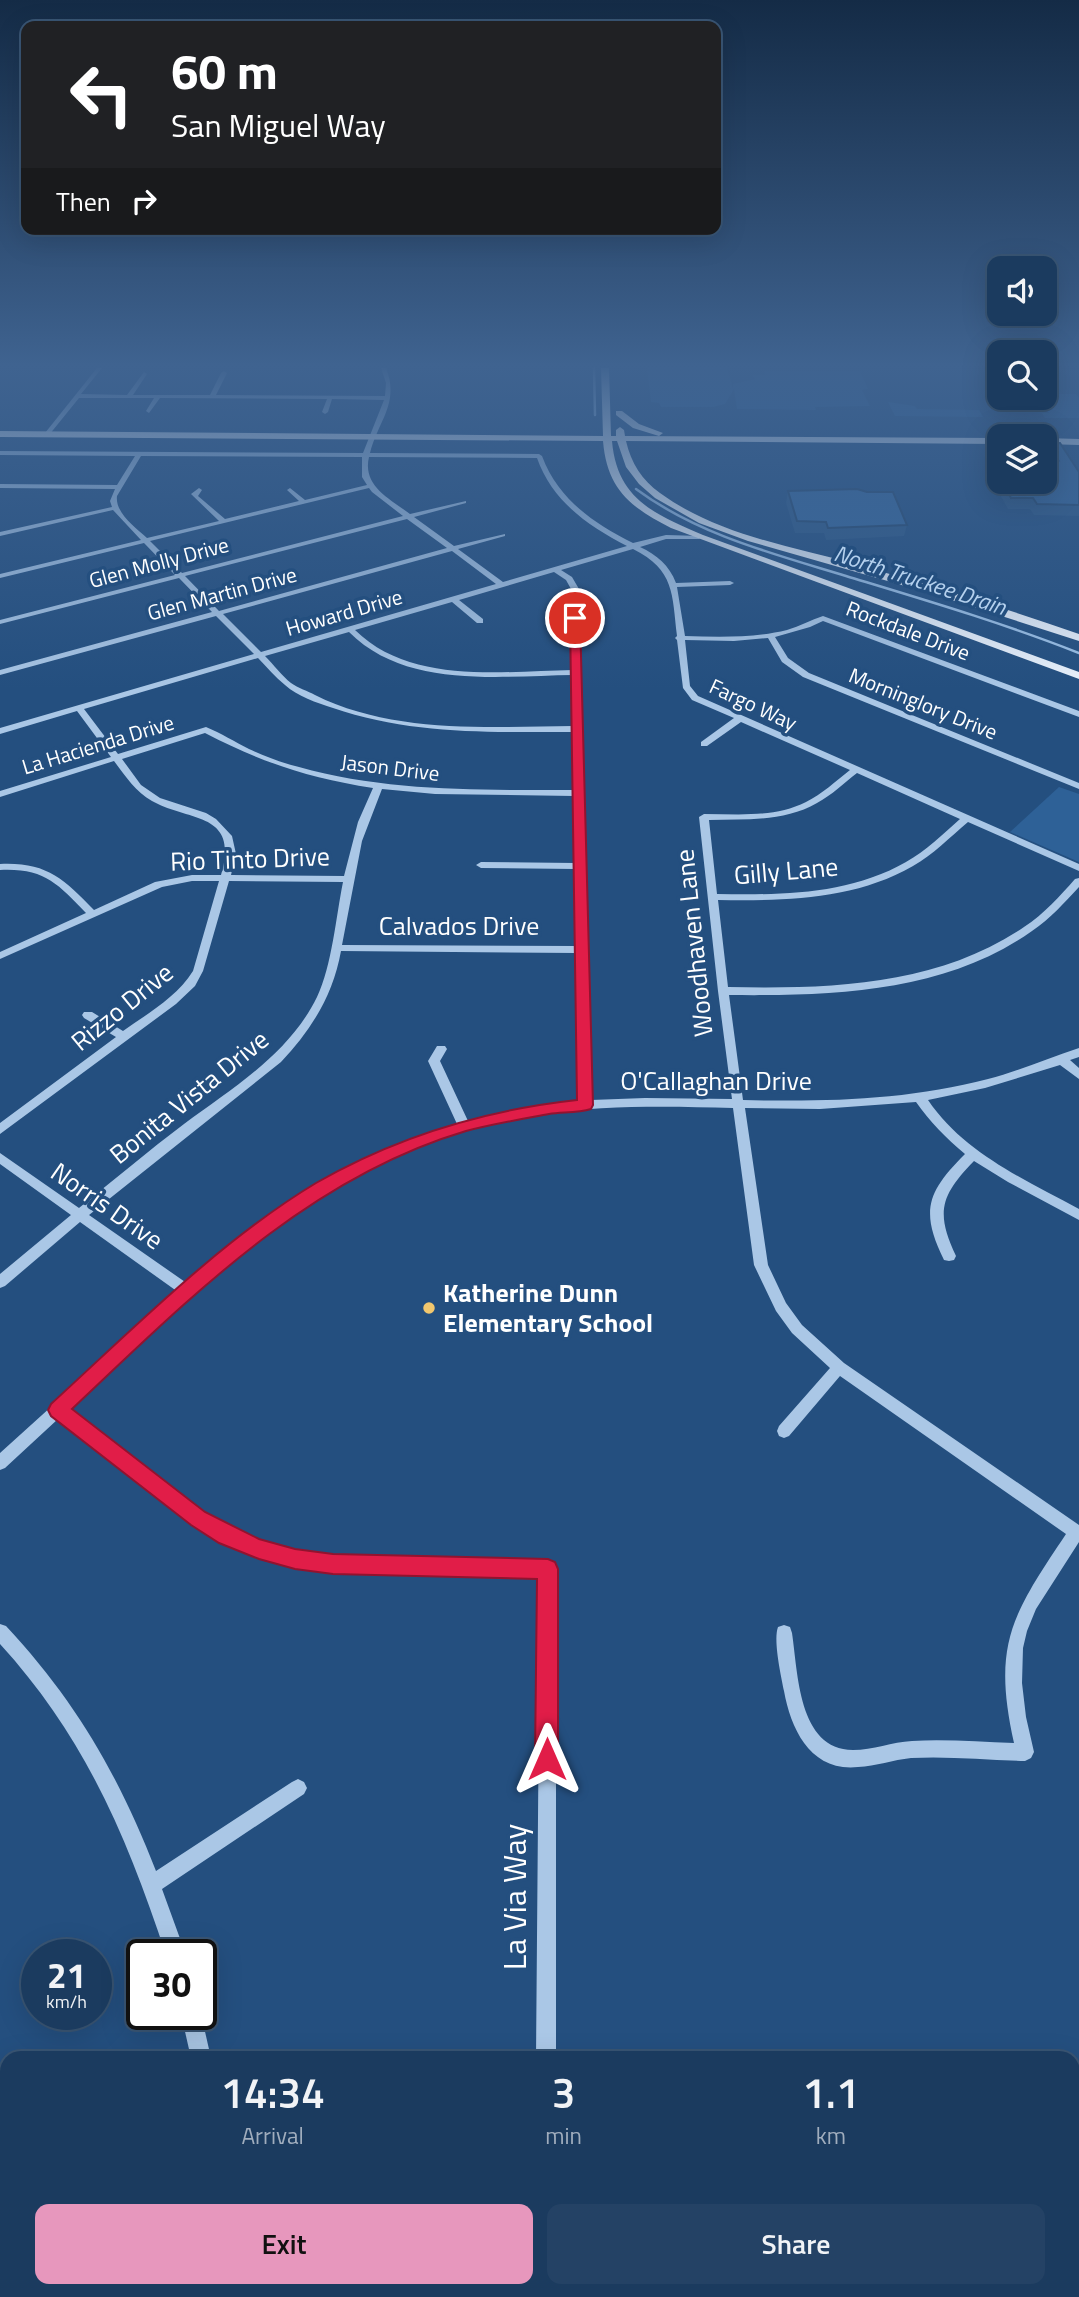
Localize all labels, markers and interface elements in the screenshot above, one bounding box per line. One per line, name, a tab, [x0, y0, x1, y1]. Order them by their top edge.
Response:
text: 60 m	[171, 33, 278, 108]
icon: left	[56, 49, 147, 140]
text: San Miguel Way	[171, 101, 386, 149]
text: Then	[56, 182, 111, 221]
icon: right	[125, 182, 163, 220]
map controls	[987, 256, 1057, 494]
button: sound	[987, 256, 1057, 326]
button: search	[987, 340, 1057, 410]
button: layers	[987, 424, 1057, 494]
street label: Glen Molly Drive	[85, 528, 232, 596]
water label: North Truckee Drain	[830, 535, 1011, 624]
street label: Glen Martin Drive	[143, 558, 300, 628]
street label: Howard Drive	[282, 580, 406, 644]
pin	[545, 588, 605, 648]
street label: Rockdale Drive	[842, 592, 975, 668]
icon: arrive	[556, 599, 594, 637]
street label: Morninglory Drive	[844, 659, 1002, 747]
street label: Fargo Way	[704, 670, 802, 738]
street label: La Hacienda Drive	[18, 706, 178, 782]
street label: Jason Drive	[339, 745, 441, 789]
street label: Rio Tinto Drive	[169, 836, 331, 881]
street label: Woodhaven Lane	[664, 847, 723, 1039]
street label: Gilly Lane	[732, 847, 840, 894]
street label: Calvados Drive	[379, 906, 539, 945]
street label: Rizzo Drive	[62, 953, 181, 1060]
street label: Bonita Vista Drive	[101, 1020, 277, 1173]
street label: O'Callaghan Drive	[620, 1061, 812, 1100]
street label: Norris Drive	[43, 1152, 172, 1259]
place label: Katherine Dunn Elementary School	[443, 1273, 653, 1342]
marker: Katherine Dunn Elementary School	[421, 1300, 437, 1316]
position arrow	[510, 1722, 584, 1796]
street label: La Via Way	[490, 1824, 538, 1970]
speed limit sign: 30	[126, 1939, 217, 2030]
text: 21	[47, 1948, 86, 2002]
text: km/h	[46, 1988, 87, 2015]
text: 14:34	[221, 2060, 325, 2124]
text: 3	[552, 2060, 575, 2124]
text: 1.1	[802, 2060, 859, 2124]
text: Arrival	[241, 2118, 304, 2153]
text: min	[545, 2118, 582, 2153]
text: km	[816, 2118, 846, 2153]
button: Exit	[35, 2204, 533, 2284]
button: Share	[547, 2204, 1045, 2284]

